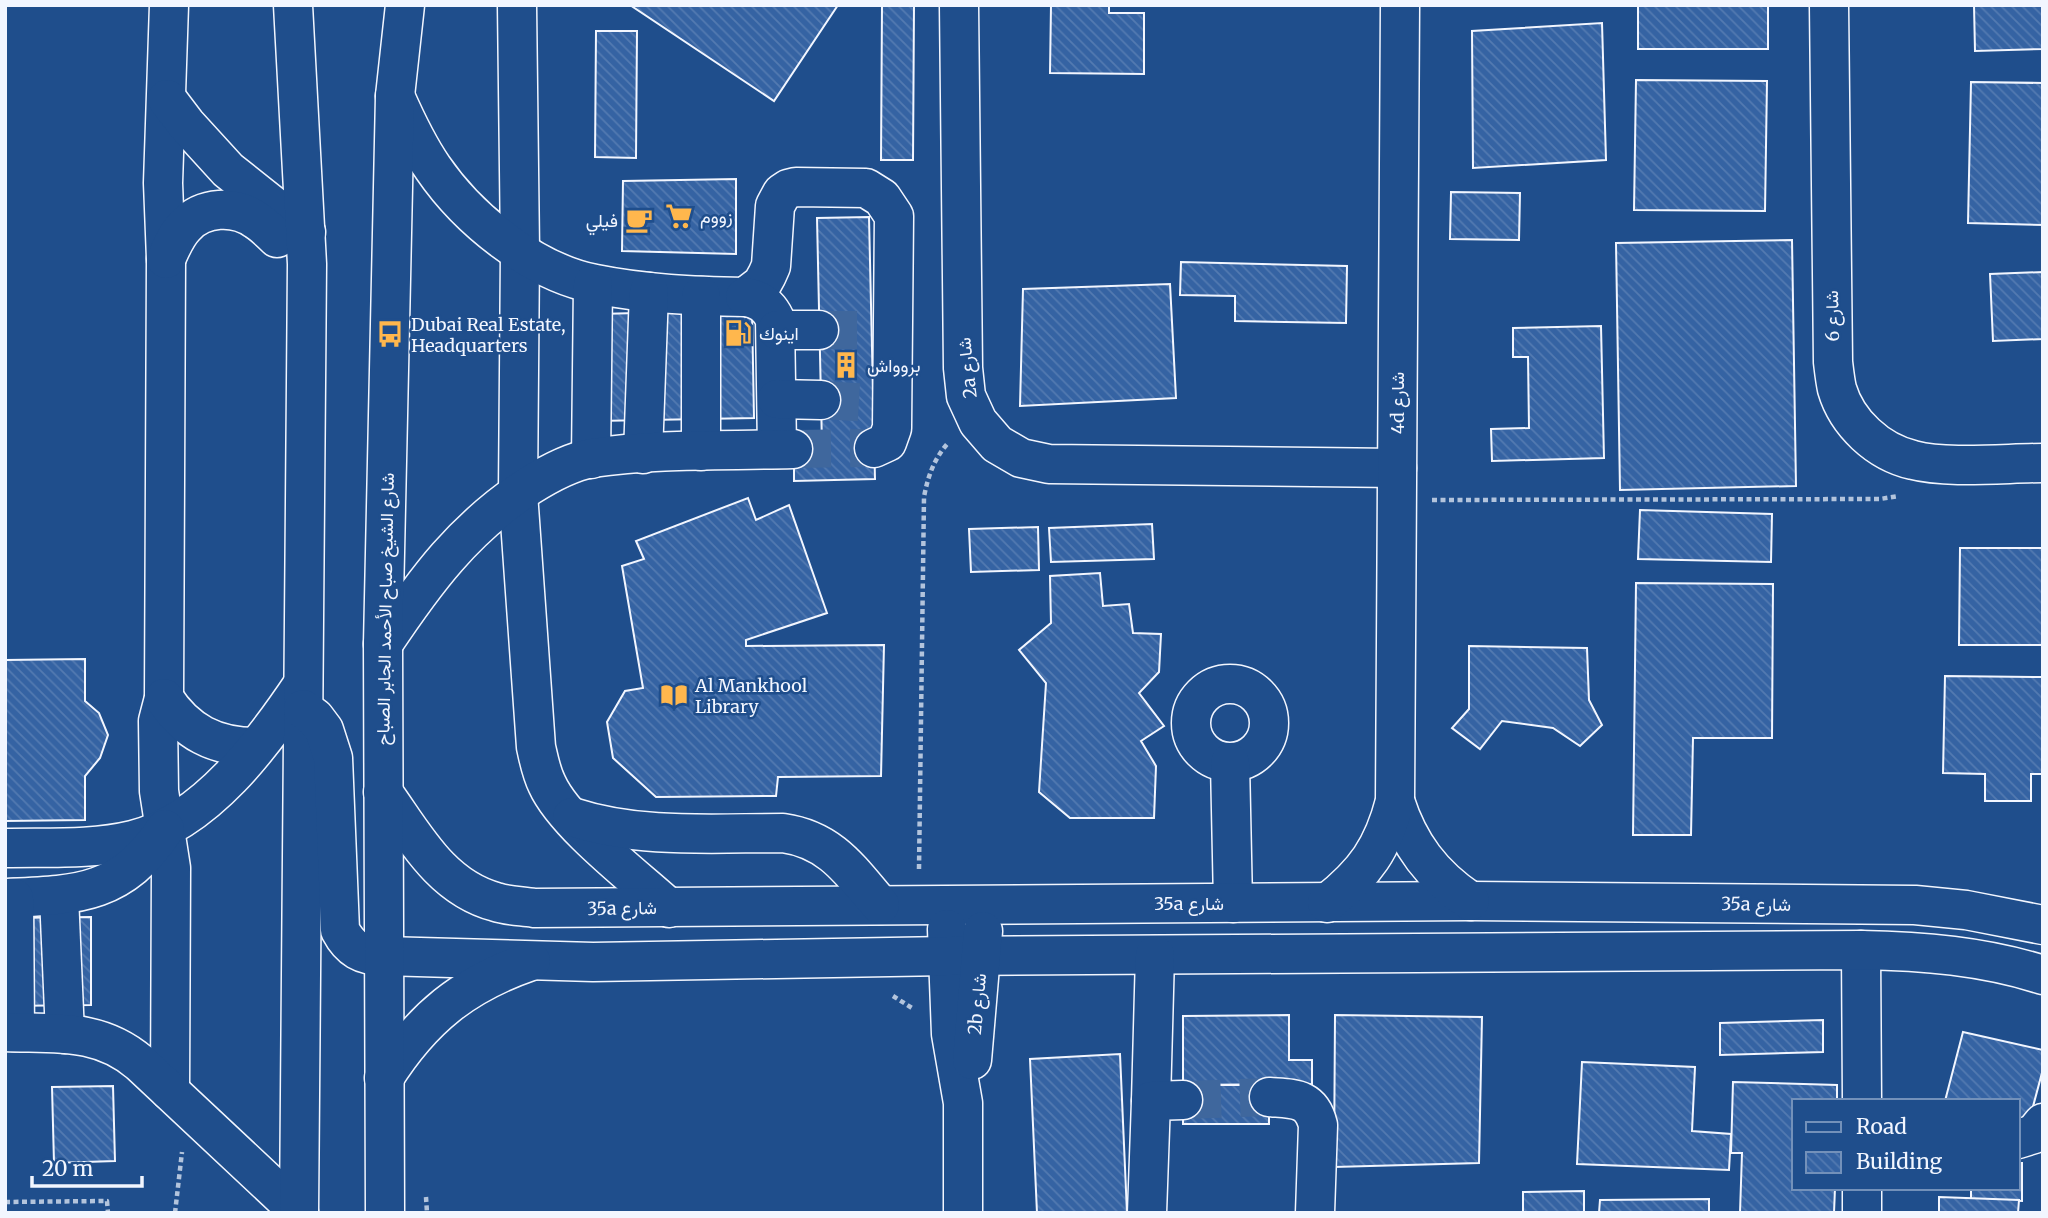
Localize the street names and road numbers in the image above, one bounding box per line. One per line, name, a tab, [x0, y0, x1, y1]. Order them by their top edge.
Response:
street label: شارع 6	[1820, 290, 1845, 342]
street label: 2a شارع	[952, 336, 983, 400]
street label: 4d شارع	[1386, 372, 1410, 434]
street label: شارع الشيخ صباح الأحمد الجابر الصباح	[371, 472, 400, 746]
street label: 35a شارع	[1154, 892, 1224, 916]
street label: 35a شارع	[1721, 892, 1791, 917]
street label: 35a شارع	[587, 896, 657, 921]
street label: 2b شارع	[963, 972, 992, 1036]

